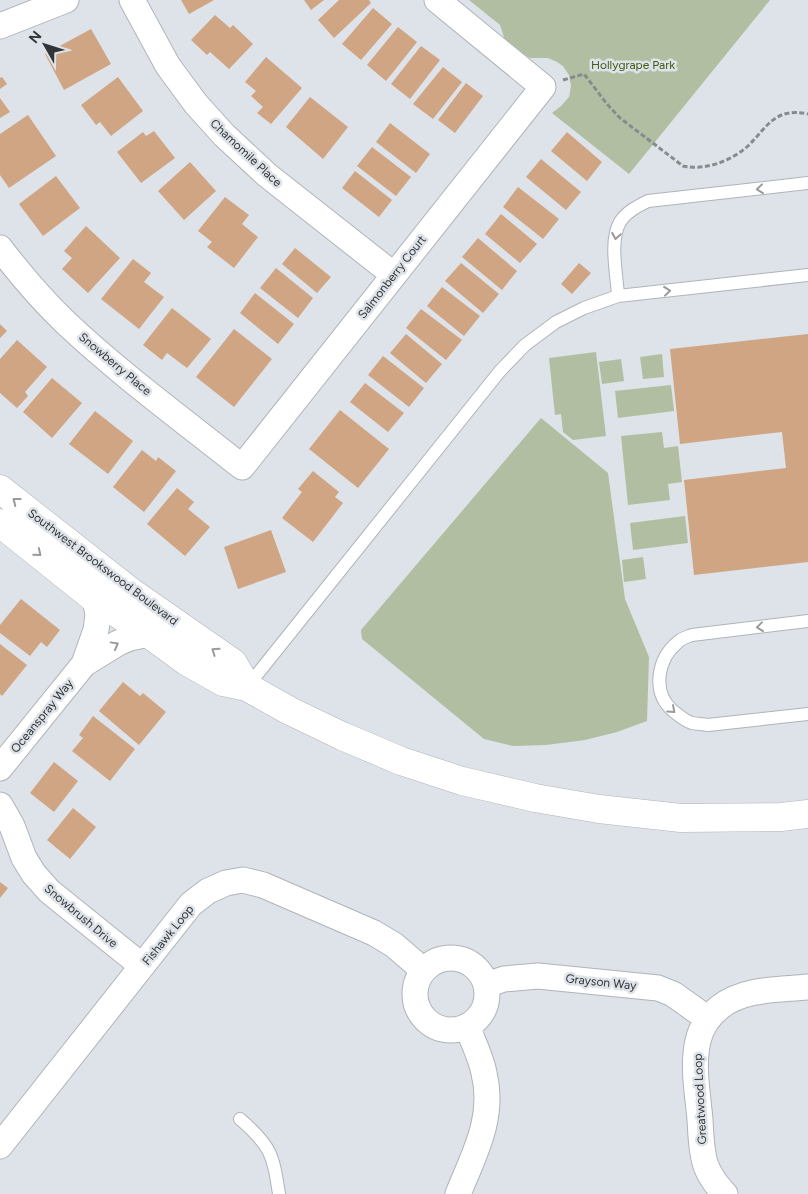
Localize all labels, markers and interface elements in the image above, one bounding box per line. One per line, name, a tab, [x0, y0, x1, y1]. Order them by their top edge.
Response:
north arrow	[20, 20, 70, 70]
text: N	[25, 28, 45, 47]
park label: Hollygrape Park	[591, 58, 675, 72]
street label: Chamomile Place	[207, 116, 285, 190]
one-way arrow	[755, 183, 763, 194]
one-way arrow	[612, 231, 622, 240]
street label: Salmonberry Court	[355, 232, 429, 321]
one-way arrow	[663, 286, 671, 297]
street label: Snowberry Place	[76, 330, 154, 399]
one-way arrow	[13, 499, 22, 507]
street label: Southwest Brookswood Boulevard	[25, 506, 181, 628]
one-way arrow	[32, 548, 41, 556]
one-way arrow	[755, 621, 763, 632]
one-way arrow	[110, 642, 119, 652]
one-way arrow	[212, 648, 221, 657]
street label: Oceanspray Way	[8, 676, 76, 756]
one-way arrow	[667, 704, 676, 713]
street label: Snowbrush Drive	[42, 881, 121, 951]
street label: Fishawk Loop	[140, 902, 196, 968]
street label: Grayson Way	[565, 971, 638, 993]
street label: Greatwood Loop	[691, 1053, 709, 1145]

